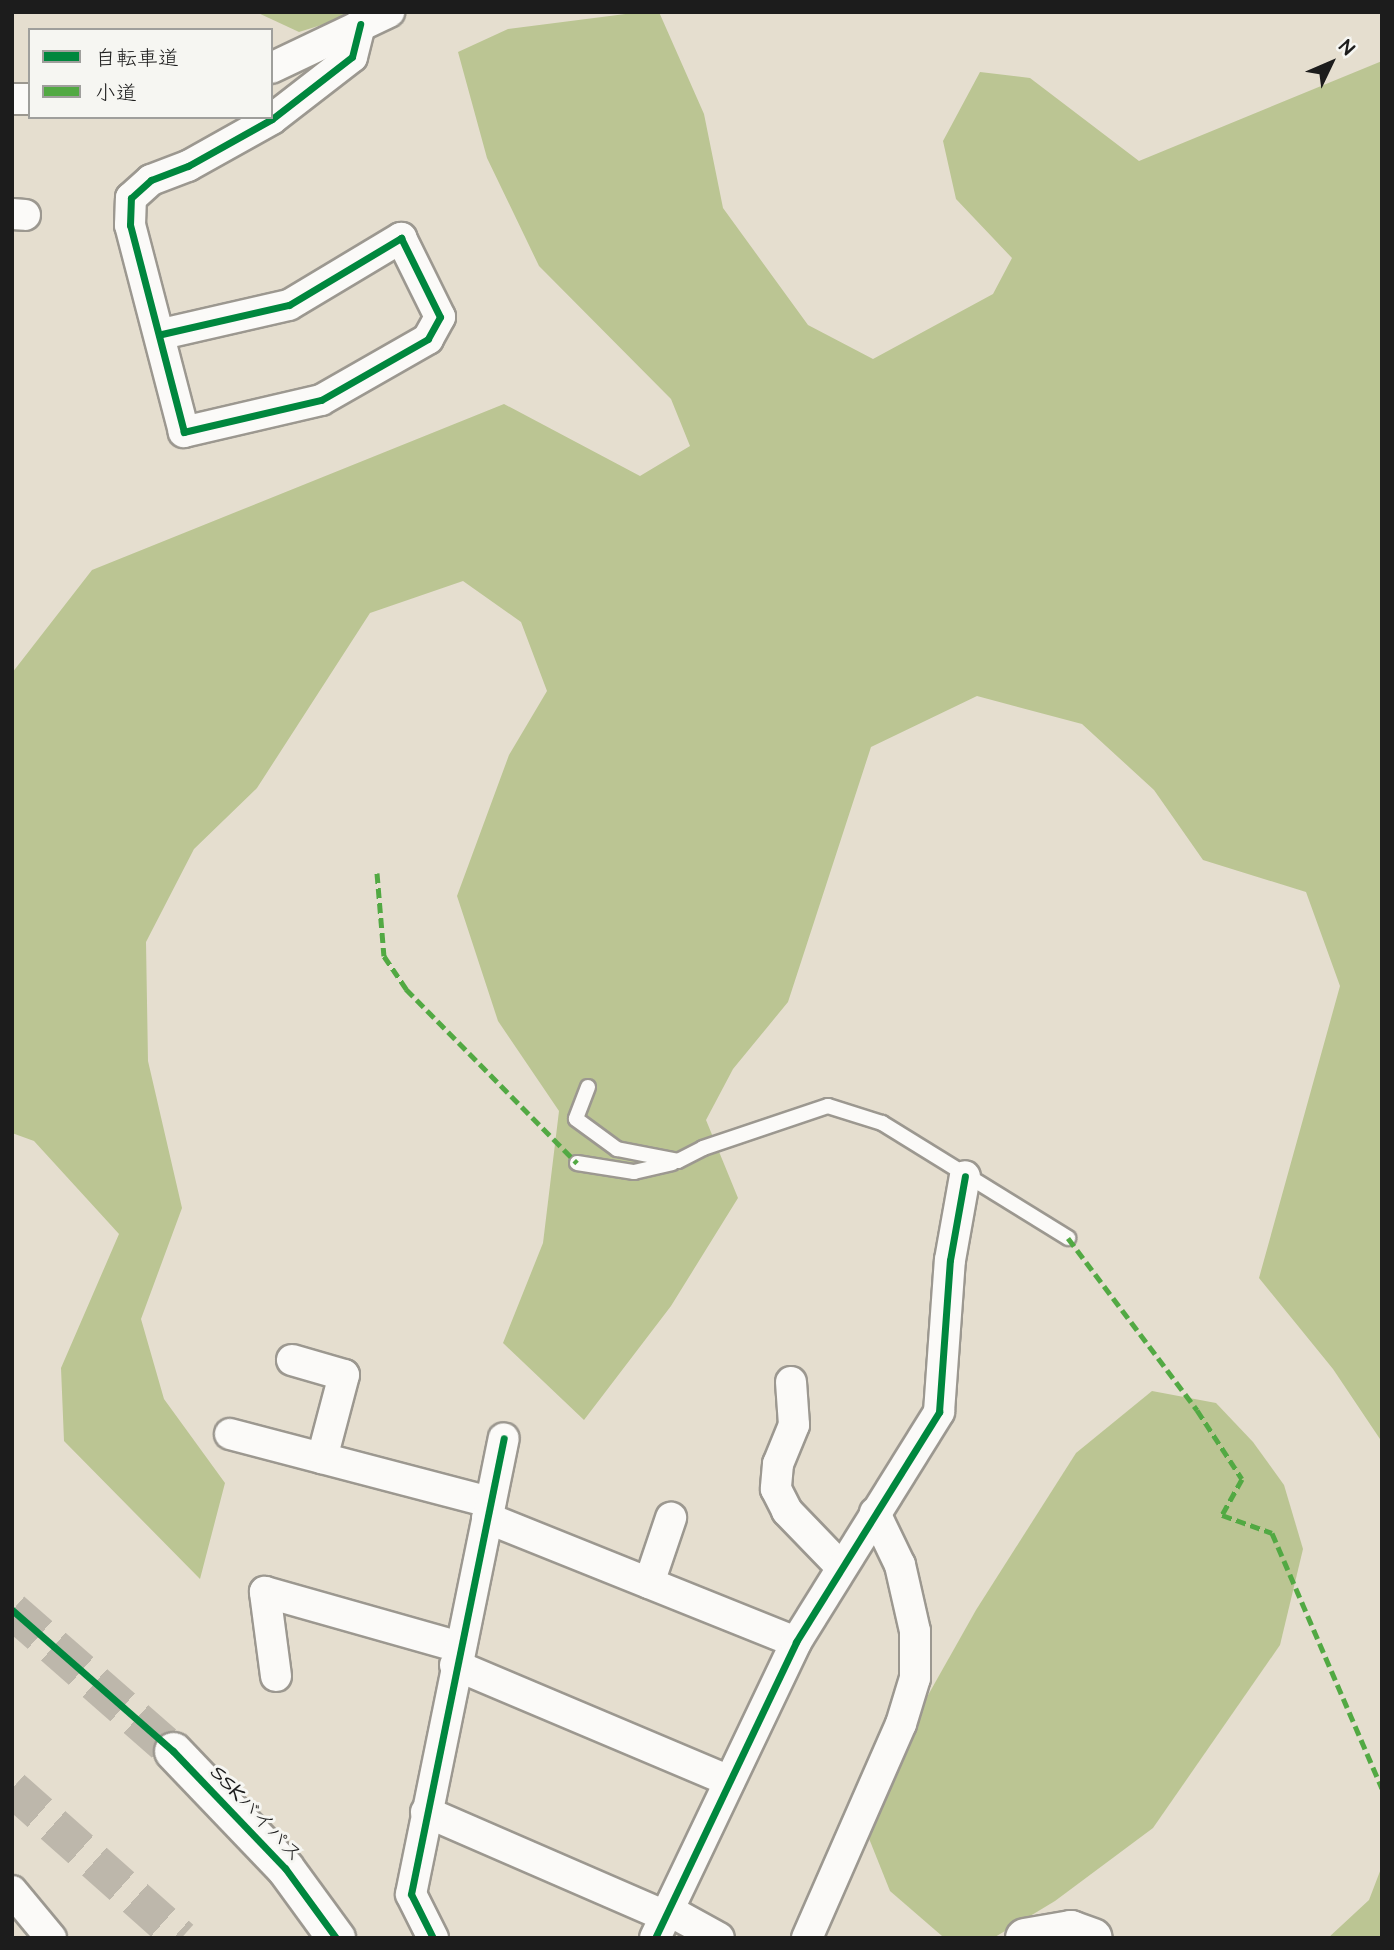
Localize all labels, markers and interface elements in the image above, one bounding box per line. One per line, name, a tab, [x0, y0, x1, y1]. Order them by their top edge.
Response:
legend	[28, 28, 273, 119]
north arrow	[1296, 28, 1366, 98]
text: N	[1333, 34, 1360, 62]
text: 自転車道	[95, 44, 179, 73]
text: 小道	[95, 79, 137, 108]
street label: SSKバイパス	[205, 1760, 307, 1868]

